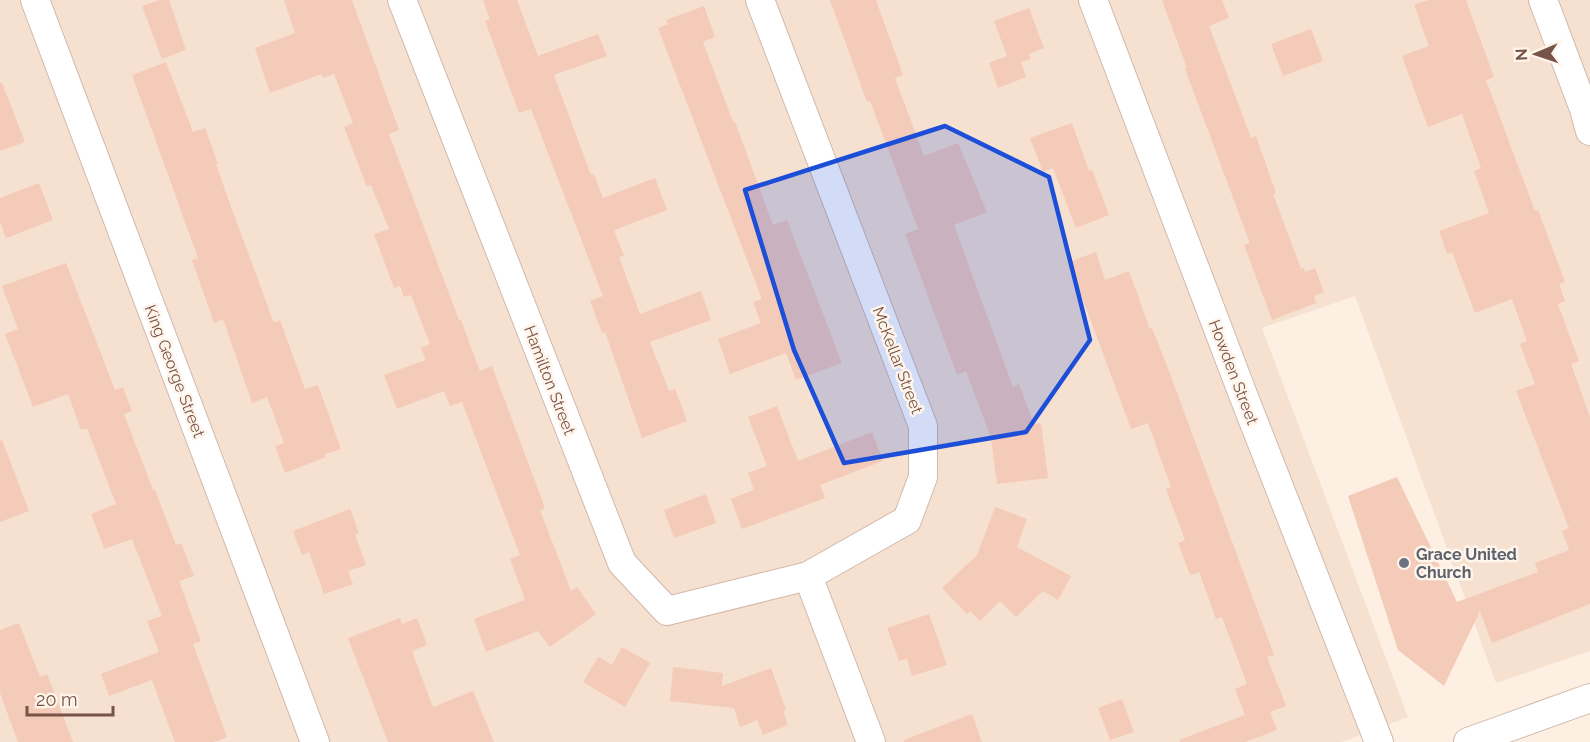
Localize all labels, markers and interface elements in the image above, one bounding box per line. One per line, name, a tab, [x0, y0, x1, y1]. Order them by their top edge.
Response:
north arrow	[1506, 24, 1566, 84]
text: N	[1512, 48, 1531, 61]
street label: King George Street	[140, 302, 209, 441]
street label: McKellar Street	[868, 304, 927, 417]
street label: Howden Street	[1205, 317, 1262, 428]
street label: Hamilton Street	[520, 323, 579, 438]
place label: Grace United Church	[1416, 545, 1517, 582]
marker: Grace United Church	[1397, 556, 1411, 570]
scale bar	[27, 679, 112, 717]
text: 20 m	[36, 689, 78, 710]

